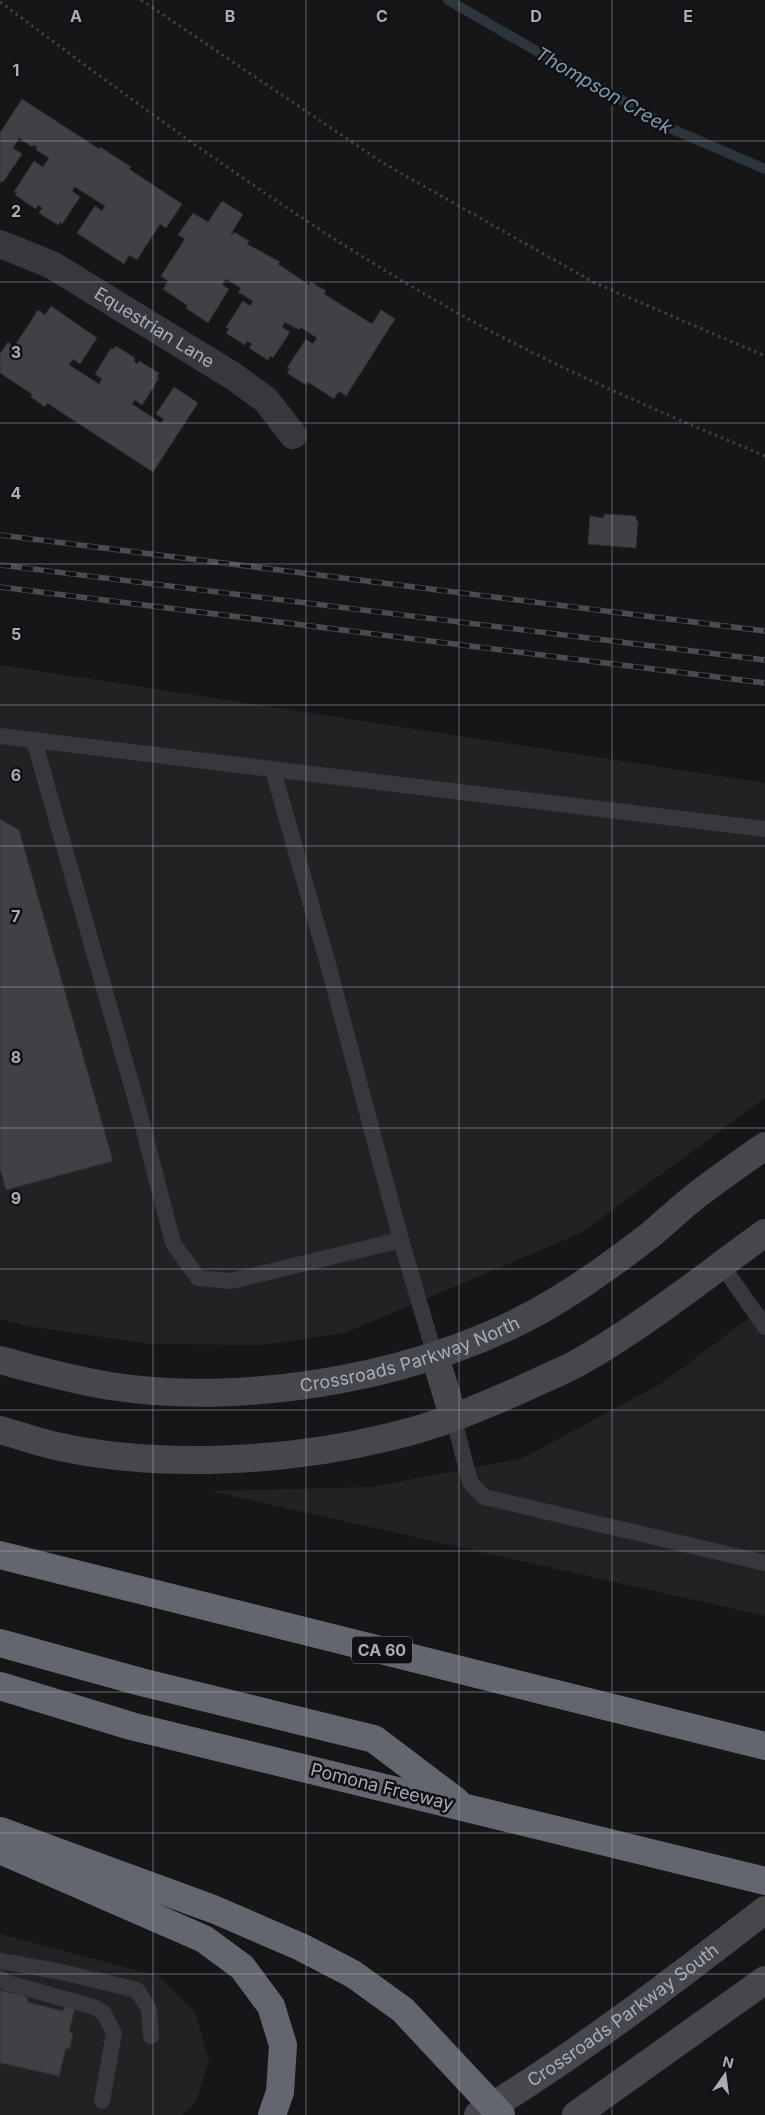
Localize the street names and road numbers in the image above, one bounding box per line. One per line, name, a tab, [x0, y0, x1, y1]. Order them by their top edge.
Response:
street label: Equestrian Lane	[91, 282, 218, 372]
street label: Crossroads Parkway North	[298, 1312, 523, 1396]
road number: CA 60	[352, 1636, 412, 1664]
street label: Pomona Freeway	[309, 1759, 456, 1814]
street label: Crossroads Parkway South	[523, 1939, 722, 2091]

